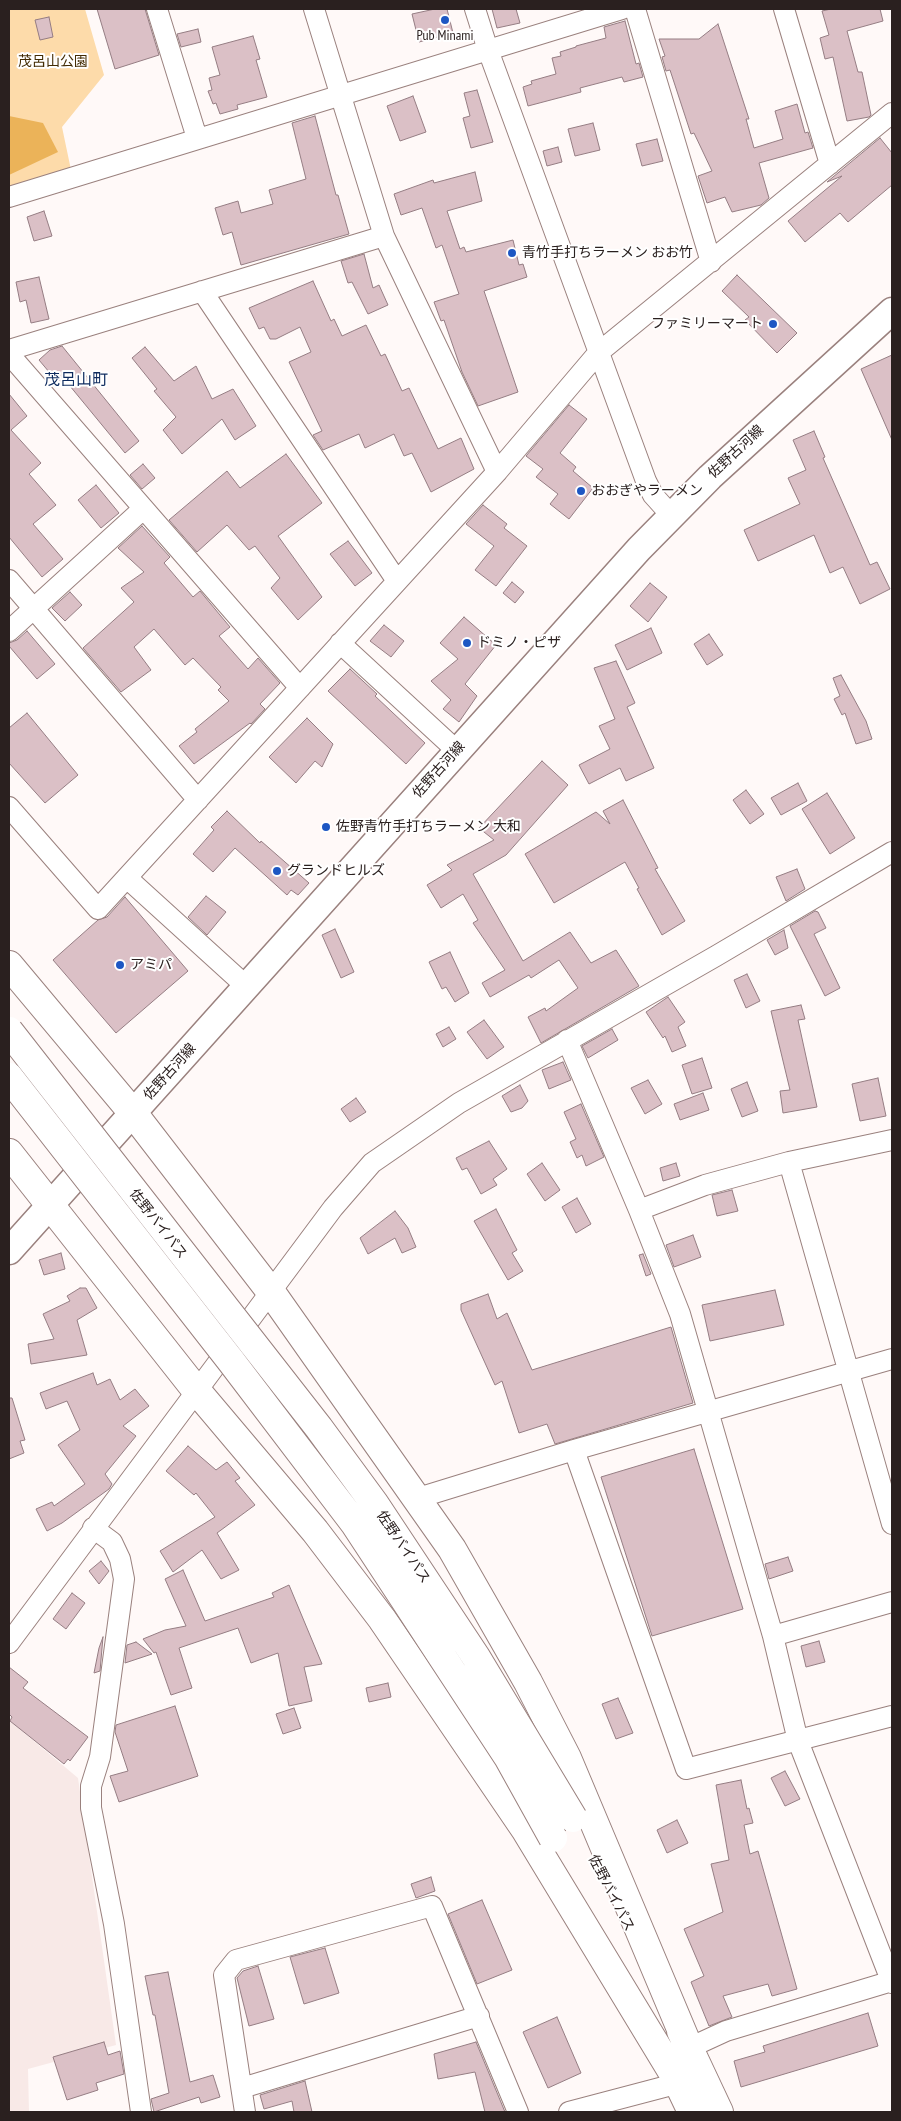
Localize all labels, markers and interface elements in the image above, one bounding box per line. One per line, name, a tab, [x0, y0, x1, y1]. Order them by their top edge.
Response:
marker: Pub Minami	[439, 14, 451, 26]
place label: Pub Minami	[417, 28, 473, 44]
park label: 茂呂山公園	[18, 54, 88, 70]
place label: 青竹手打ちラーメン おお竹	[522, 245, 693, 261]
marker: 青竹手打ちラーメン おお竹	[506, 247, 518, 259]
place label: ファミリーマート	[651, 316, 763, 332]
marker: ファミリーマート	[767, 318, 779, 330]
district label: 茂呂山町	[44, 370, 108, 390]
street label: 佐野古河線	[705, 422, 767, 482]
place label: おおぎやラーメン	[591, 483, 703, 499]
marker: おおぎやラーメン	[575, 485, 587, 497]
place label: ドミノ・ピザ	[477, 635, 561, 651]
marker: ドミノ・ピザ	[461, 637, 473, 649]
street label: 佐野古河線	[409, 738, 469, 802]
place label: 佐野青竹手打ちラーメン 大和	[336, 819, 521, 835]
marker: 佐野青竹手打ちラーメン 大和	[320, 821, 332, 833]
place label: グランドヒルズ	[287, 863, 385, 879]
marker: グランドヒルズ	[271, 865, 283, 877]
place label: アミパ	[130, 957, 172, 973]
marker: アミパ	[114, 959, 126, 971]
street label: 佐野古河線	[140, 1040, 200, 1104]
street label: 佐野バイパス	[126, 1186, 190, 1262]
street label: 佐野バイパス	[373, 1507, 433, 1587]
street label: 佐野バイパス	[584, 1852, 638, 1934]

